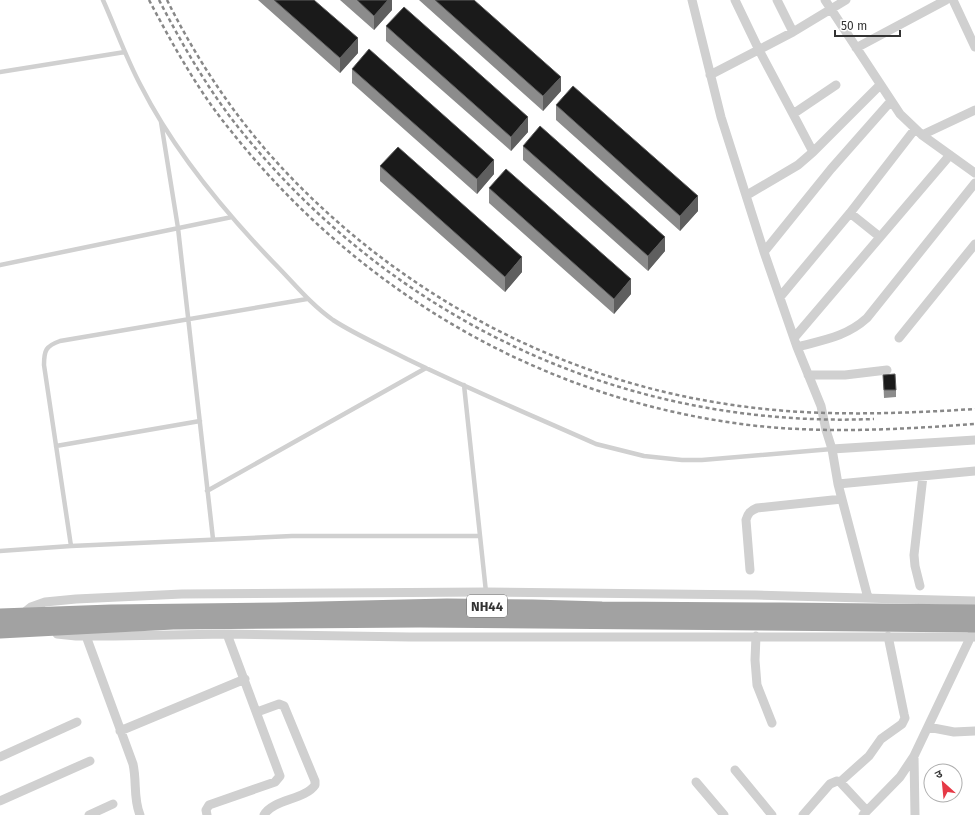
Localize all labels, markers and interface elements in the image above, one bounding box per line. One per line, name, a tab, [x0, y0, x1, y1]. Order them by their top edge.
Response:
scale bar	[835, 12, 900, 38]
text: 50 m	[841, 19, 867, 33]
road number: NH44	[467, 595, 507, 617]
north arrow	[923, 763, 963, 803]
text: उ	[933, 767, 945, 782]

